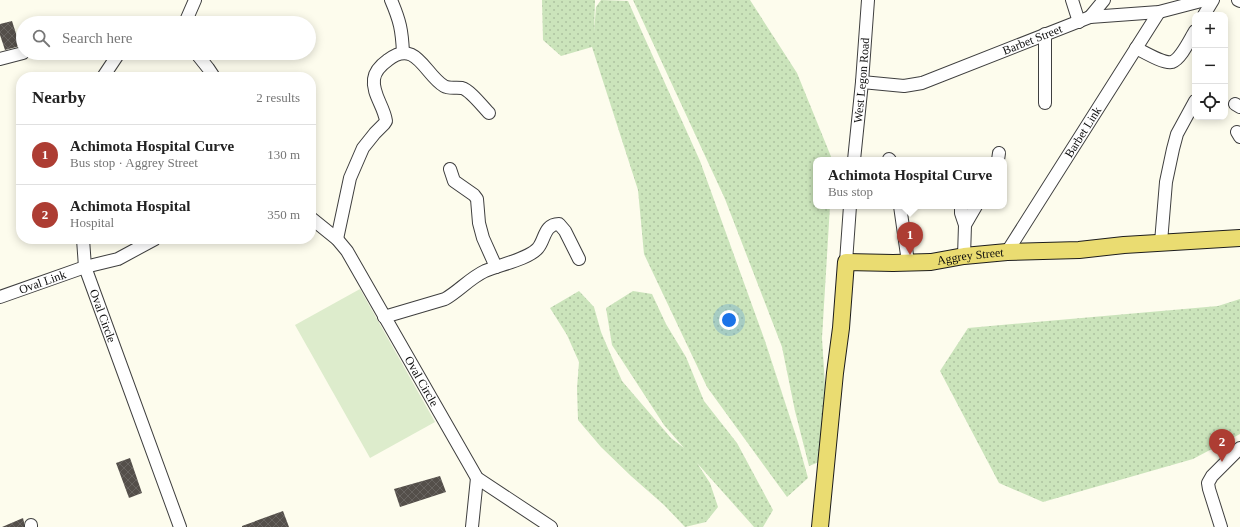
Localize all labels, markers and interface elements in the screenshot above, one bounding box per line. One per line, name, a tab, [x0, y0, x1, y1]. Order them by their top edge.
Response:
map controls	[1192, 12, 1228, 120]
button: +	[1192, 12, 1228, 48]
search box	[16, 16, 316, 60]
street label: Barbet Street	[1000, 21, 1065, 58]
icon: search	[30, 27, 52, 49]
text: Search here	[62, 30, 132, 46]
street label: West Legon Road	[851, 37, 872, 124]
button: −	[1192, 48, 1228, 84]
button: locate	[1192, 84, 1228, 120]
text: Nearby	[32, 88, 86, 107]
text: 2 results	[256, 90, 300, 105]
street label: Barbet Link	[1062, 104, 1104, 160]
text: Achimota Hospital Curve	[70, 138, 234, 154]
text: 1	[42, 147, 48, 162]
text: 130 m	[267, 147, 300, 162]
text: Bus stop · Aggrey Street	[70, 155, 198, 170]
popup	[813, 157, 1007, 209]
text: Achimota Hospital Curve	[828, 167, 992, 183]
text: Bus stop	[828, 184, 873, 199]
text: Achimota Hospital	[70, 198, 190, 214]
text: 2	[42, 207, 48, 222]
text: 350 m	[267, 207, 300, 222]
text: Hospital	[70, 215, 114, 230]
pin: 1	[897, 222, 923, 255]
street label: Aggrey Street	[936, 245, 1005, 268]
street label: Oval Link	[17, 267, 68, 297]
street label: Oval Circle	[87, 287, 119, 344]
your location	[719, 310, 739, 330]
street label: Oval Circle	[402, 353, 441, 409]
pin: 2	[1209, 429, 1235, 462]

